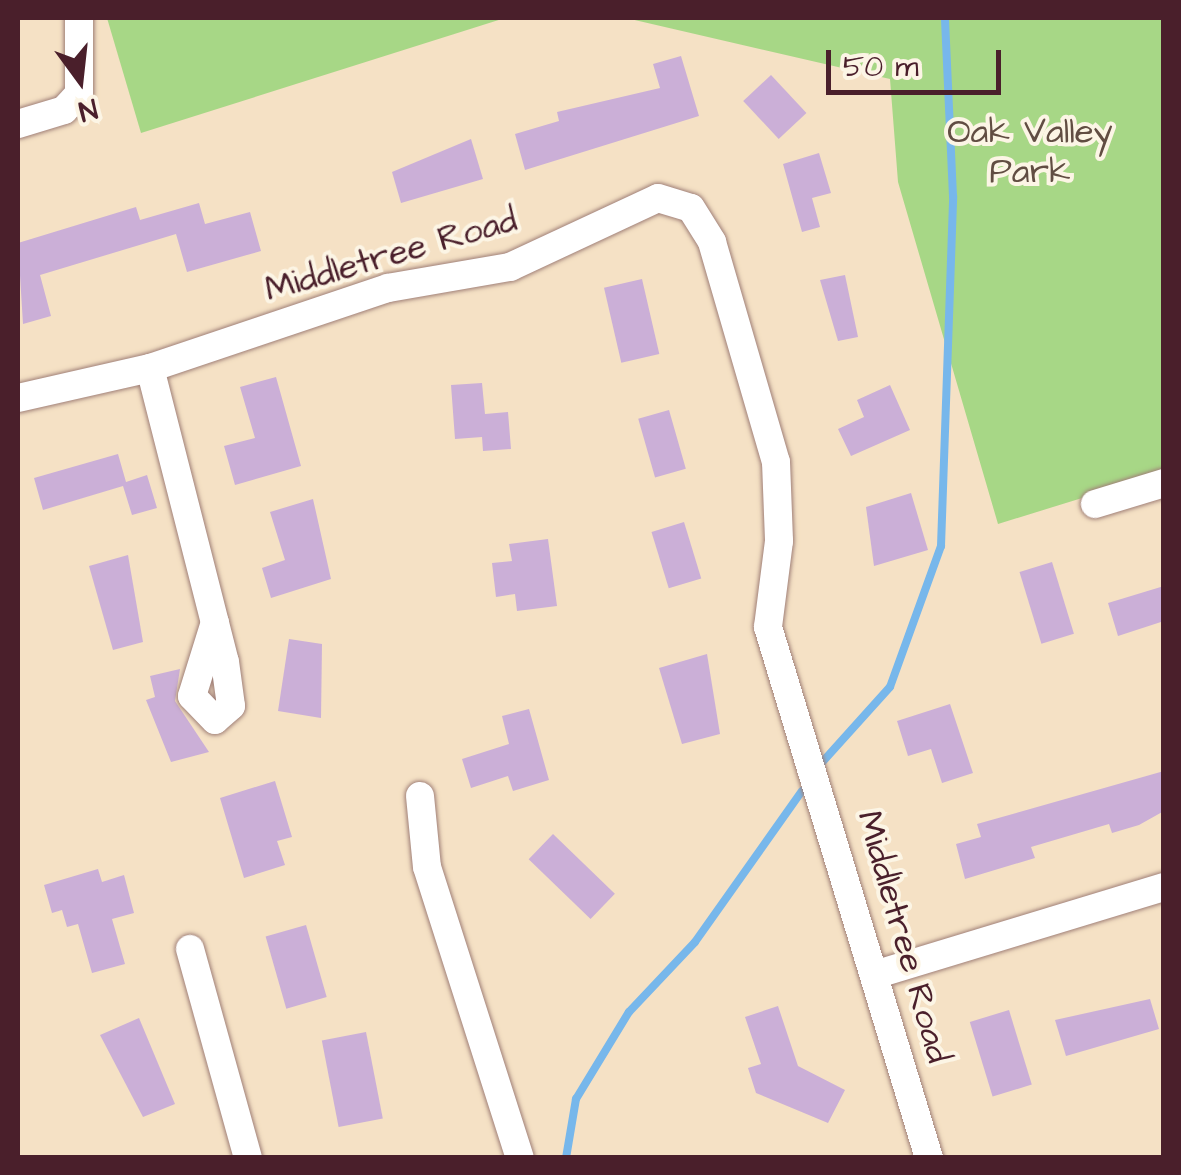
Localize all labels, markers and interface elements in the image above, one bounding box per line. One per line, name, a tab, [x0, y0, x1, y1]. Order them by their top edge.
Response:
north arrow	[30, 30, 130, 130]
scale bar	[831, 30, 1006, 92]
text: 50 m	[843, 46, 919, 88]
text: N	[74, 88, 101, 131]
park label: Oak Valley Park	[947, 111, 1113, 193]
street label: Middletree Road	[260, 199, 522, 311]
street label: Middletree Road	[847, 806, 959, 1068]

